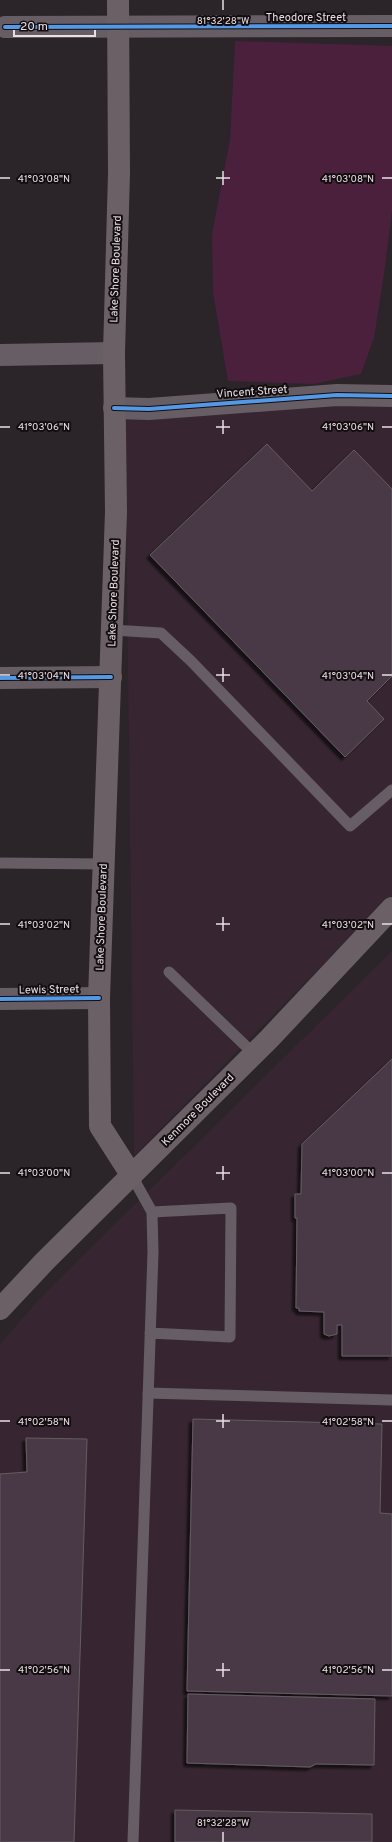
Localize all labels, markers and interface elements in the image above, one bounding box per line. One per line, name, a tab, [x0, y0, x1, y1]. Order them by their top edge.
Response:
street label: Theodore Street	[266, 11, 346, 25]
scale bar	[14, 12, 95, 38]
text: 81°32'28"W	[197, 15, 249, 28]
text: 20 m	[20, 19, 48, 35]
text: 41°03'08"N	[18, 173, 70, 186]
text: 41°03'08"N	[322, 173, 374, 186]
street label: Lake Shore Boulevard	[107, 215, 125, 323]
street label: Vincent Street	[216, 383, 288, 401]
text: 41°03'06"N	[18, 421, 70, 434]
text: 41°03'06"N	[322, 421, 374, 434]
street label: Lake Shore Boulevard	[105, 539, 123, 647]
text: 41°03'04"N	[18, 670, 70, 683]
text: 41°03'04"N	[322, 670, 374, 683]
street label: Lake Shore Boulevard	[93, 863, 111, 971]
text: 41°03'02"N	[18, 919, 70, 932]
text: 41°03'02"N	[322, 919, 374, 932]
street label: Lewis Street	[19, 982, 79, 998]
street label: Kenmore Boulevard	[159, 1071, 237, 1149]
text: 41°03'00"N	[18, 1167, 70, 1180]
text: 41°03'00"N	[322, 1167, 374, 1180]
text: 41°02'58"N	[18, 1416, 70, 1429]
text: 41°02'58"N	[322, 1416, 374, 1429]
text: 41°02'56"N	[18, 1664, 70, 1677]
text: 41°02'56"N	[322, 1664, 374, 1677]
text: 81°32'28"W	[197, 1817, 249, 1830]

